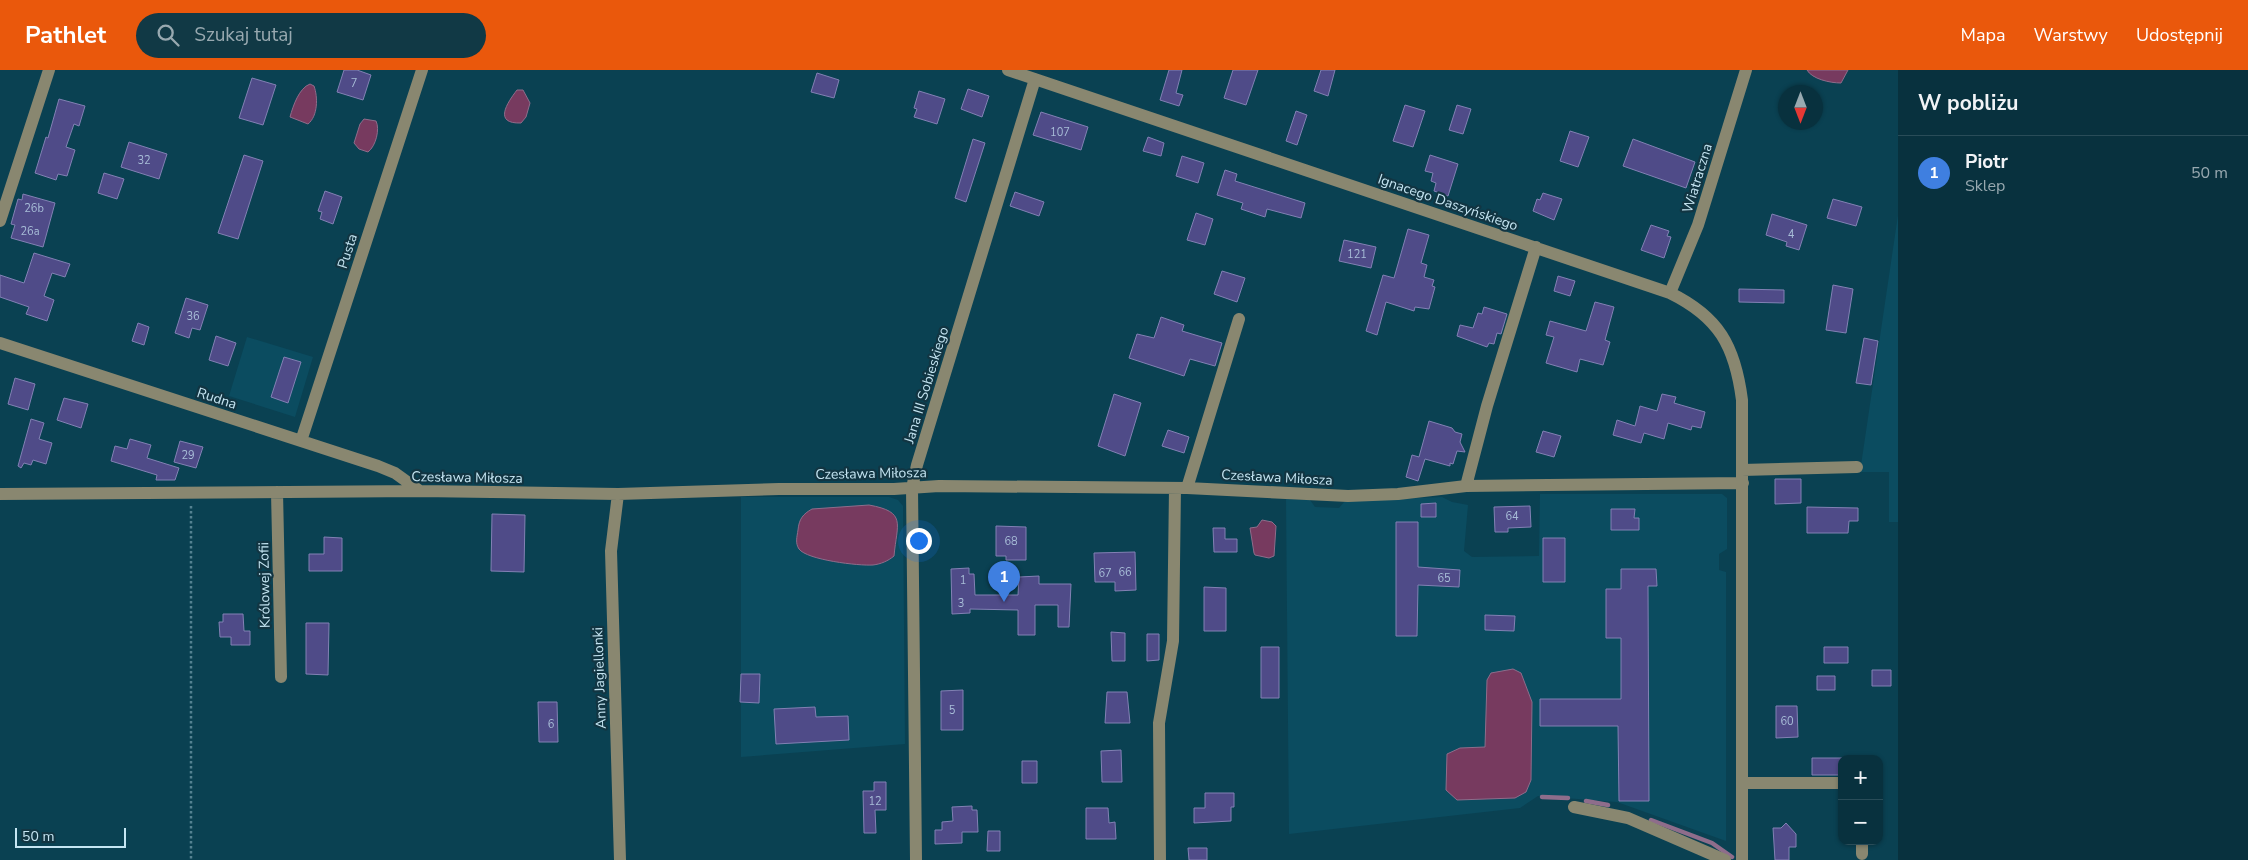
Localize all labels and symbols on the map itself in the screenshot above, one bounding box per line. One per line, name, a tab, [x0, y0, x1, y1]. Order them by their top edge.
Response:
house number: 7	[351, 76, 357, 91]
north arrow	[1778, 85, 1823, 130]
house number: 107	[1050, 125, 1070, 140]
street label: Wiatraczna	[1678, 141, 1717, 215]
house number: 32	[137, 153, 151, 168]
street label: Ignacego Daszyńskiego	[1375, 170, 1521, 235]
house number: 26b	[24, 201, 44, 216]
house number: 26a	[20, 224, 40, 239]
house number: 4	[1788, 227, 1795, 242]
street label: Pusta	[333, 231, 362, 271]
house number: 121	[1347, 247, 1367, 262]
house number: 36	[186, 309, 200, 324]
street label: Jana III Sobieskiego	[899, 324, 953, 447]
street label: Rudna	[195, 383, 239, 414]
house number: 29	[181, 448, 195, 463]
street label: Czesława Miłosza	[815, 463, 927, 484]
street label: Czesława Miłosza	[1221, 465, 1333, 490]
street label: Czesława Miłosza	[411, 467, 523, 488]
house number: 64	[1505, 509, 1519, 524]
your location	[906, 528, 932, 554]
house number: 68	[1004, 534, 1018, 549]
street label: Królowej Zofii	[254, 542, 275, 628]
pin: 1	[988, 561, 1020, 602]
house number: 66	[1118, 565, 1132, 580]
house number: 67	[1098, 566, 1112, 581]
house number: 65	[1437, 571, 1451, 586]
house number: 1	[960, 573, 966, 588]
house number: 3	[958, 596, 964, 611]
street label: Anny Jagiellonki	[588, 627, 611, 729]
house number: 5	[949, 703, 956, 718]
house number: 60	[1780, 714, 1794, 729]
house number: 6	[548, 717, 555, 732]
house number: 12	[868, 794, 882, 809]
scale bar	[15, 825, 126, 848]

